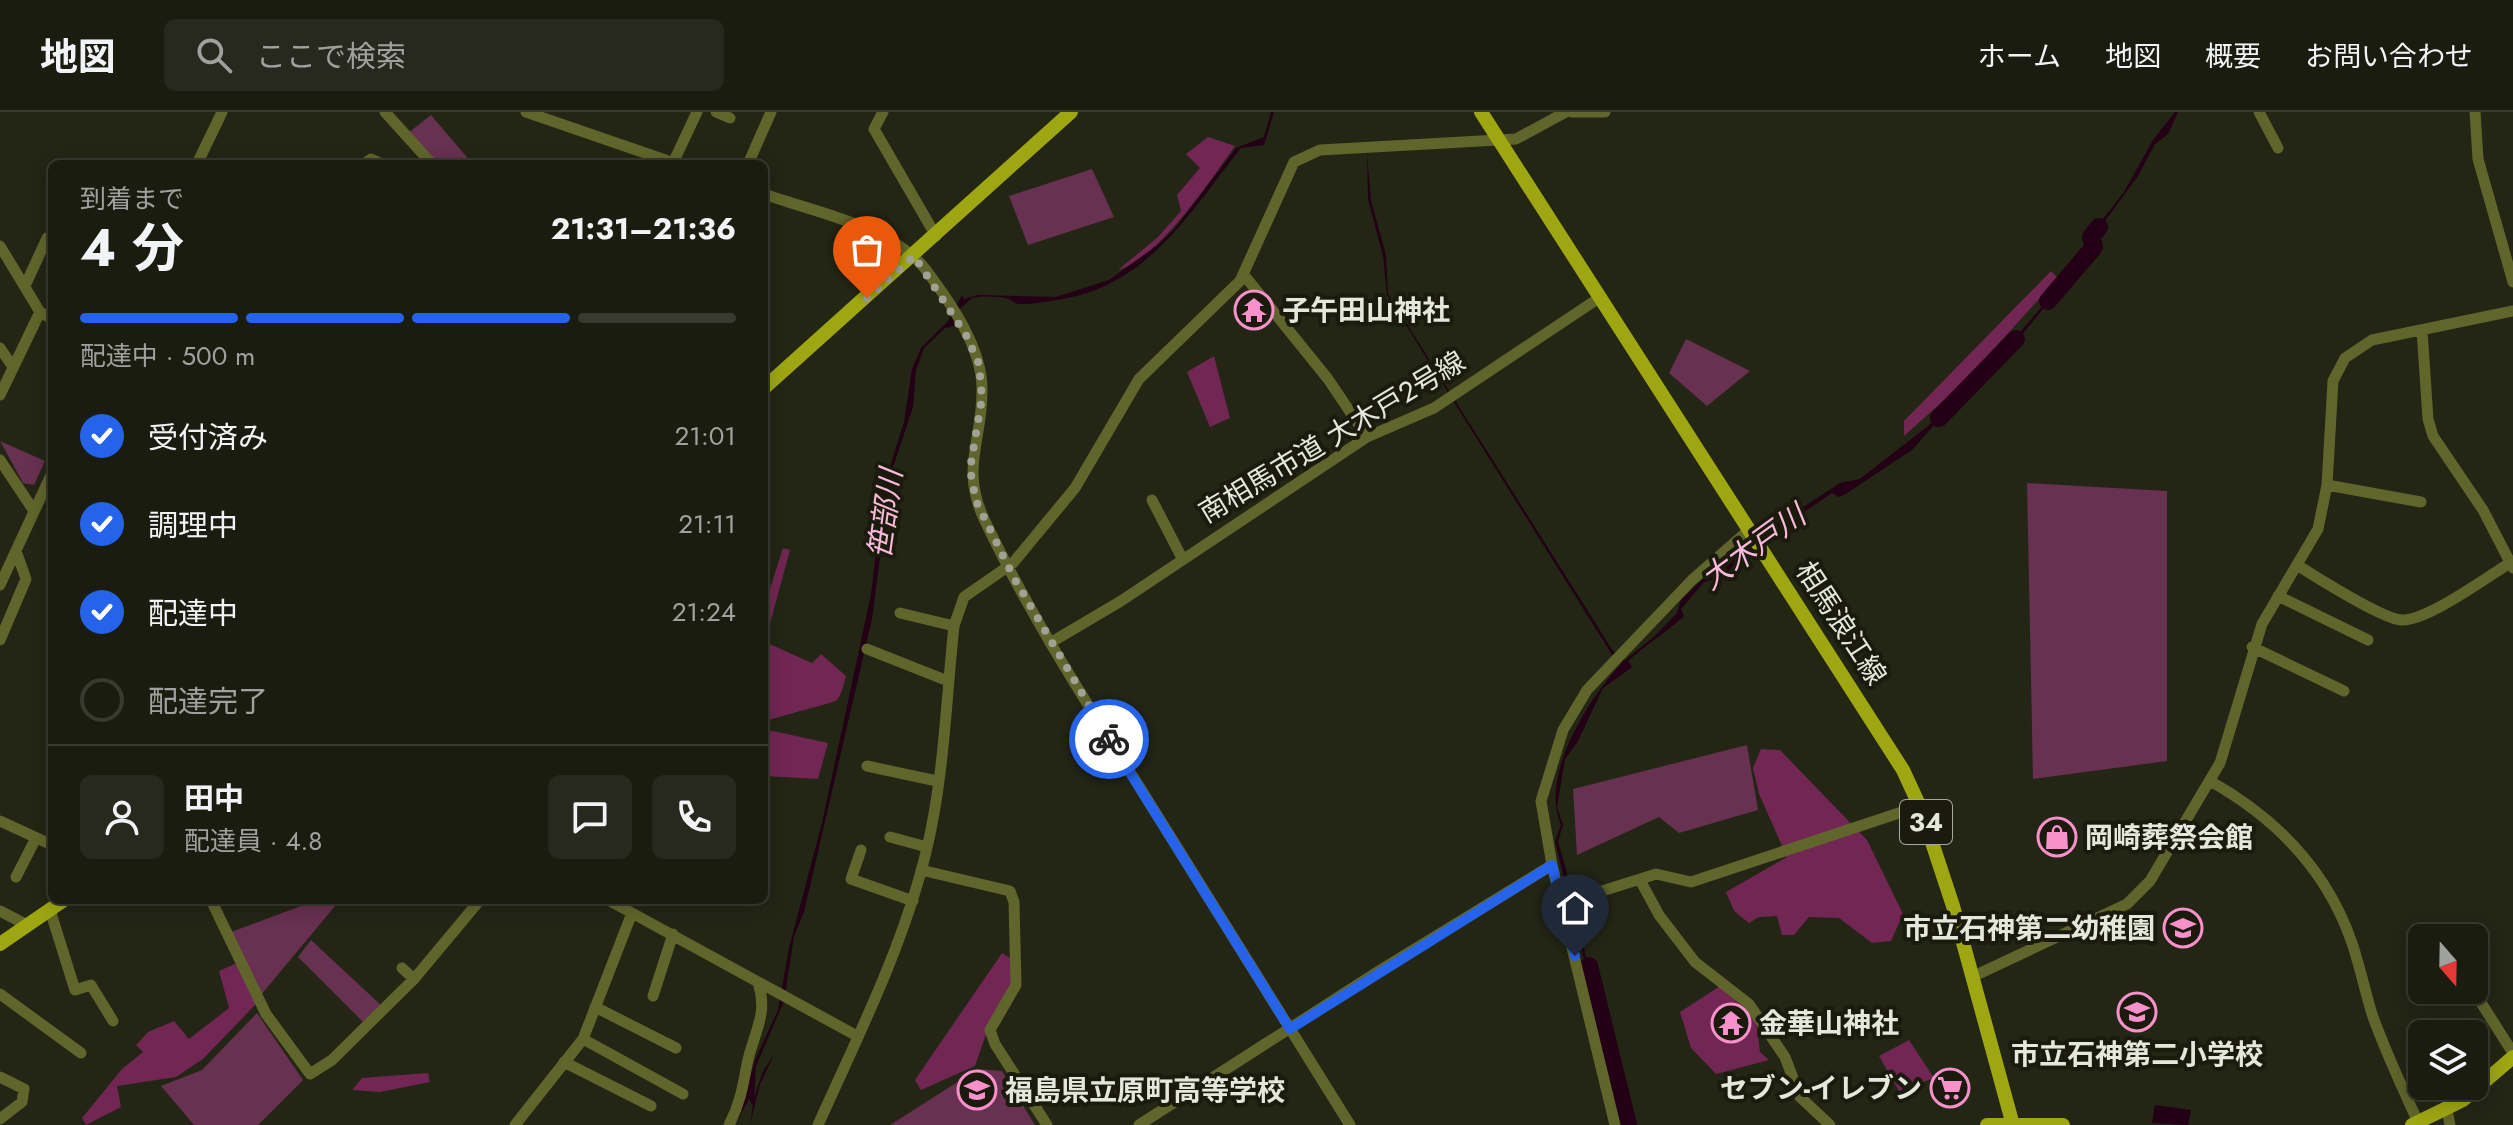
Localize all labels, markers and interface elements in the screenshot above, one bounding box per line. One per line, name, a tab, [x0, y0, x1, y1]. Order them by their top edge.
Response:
search box	[164, 19, 724, 91]
text: 地図	[40, 29, 116, 84]
icon: search	[192, 33, 236, 77]
text: ここで検索	[256, 35, 406, 78]
text: ホーム	[1978, 36, 2061, 77]
text: 地図	[2105, 36, 2161, 77]
text: 概要	[2205, 36, 2261, 77]
text: お問い合わせ	[2305, 36, 2473, 77]
text: 到着まで	[80, 180, 184, 218]
text: 21:31–21:36	[551, 207, 736, 250]
text: 4 分	[80, 210, 184, 286]
pin	[833, 216, 901, 298]
icon: bag	[845, 228, 889, 272]
temple icon: 子午田山神社	[1233, 289, 1275, 331]
place label: 子午田山神社	[1282, 290, 1450, 331]
text: 配達中 · 500 m	[80, 337, 255, 375]
street label: 南相馬市道 大木戸2号線	[1191, 341, 1473, 533]
icon: check	[80, 414, 124, 458]
text: 受付済み	[148, 416, 268, 459]
text: 21:01	[674, 417, 736, 455]
water label: 笹部川	[857, 463, 913, 562]
water label: 大木戸川	[1692, 493, 1817, 600]
icon: check	[80, 502, 124, 546]
text: 調理中	[148, 504, 238, 547]
text: 21:11	[678, 505, 736, 543]
street label: 相馬浪江線	[1786, 553, 1896, 693]
icon: check	[80, 590, 124, 634]
text: 配達中	[148, 592, 238, 635]
text: 21:24	[672, 593, 736, 631]
text: 配達完了	[148, 680, 268, 723]
courier	[1069, 699, 1149, 779]
icon: bike	[1087, 717, 1131, 761]
button: person	[80, 775, 164, 859]
button: chat	[548, 775, 632, 859]
button: phone	[652, 775, 736, 859]
text: 田中	[184, 777, 244, 820]
road number: 34	[1900, 800, 1952, 844]
shop icon: 岡崎葬祭会館	[2036, 816, 2078, 858]
place label: 岡崎葬祭会館	[2085, 817, 2253, 858]
text: 配達員 · 4.8	[184, 822, 323, 860]
pin	[1541, 874, 1609, 956]
icon: home	[1553, 886, 1597, 930]
school or university icon: 市立石神第二幼稚園	[2162, 907, 2204, 949]
place label: 市立石神第二幼稚園	[1903, 908, 2155, 949]
north arrow	[2408, 924, 2488, 1004]
map controls	[2408, 924, 2488, 1100]
school or university icon: 市立石神第二小学校	[2116, 991, 2158, 1033]
temple icon: 金華山神社	[1710, 1002, 1752, 1044]
place label: 金華山神社	[1759, 1003, 1899, 1044]
button: layers	[2408, 1020, 2488, 1100]
place label: 市立石神第二小学校	[2011, 1034, 2263, 1075]
supermarket icon: セブン-イレブン	[1929, 1067, 1971, 1109]
place label: セブン-イレブン	[1720, 1068, 1922, 1109]
school or university icon: 福島県立原町高等学校	[956, 1069, 998, 1111]
place label: 福島県立原町高等学校	[1005, 1070, 1285, 1111]

